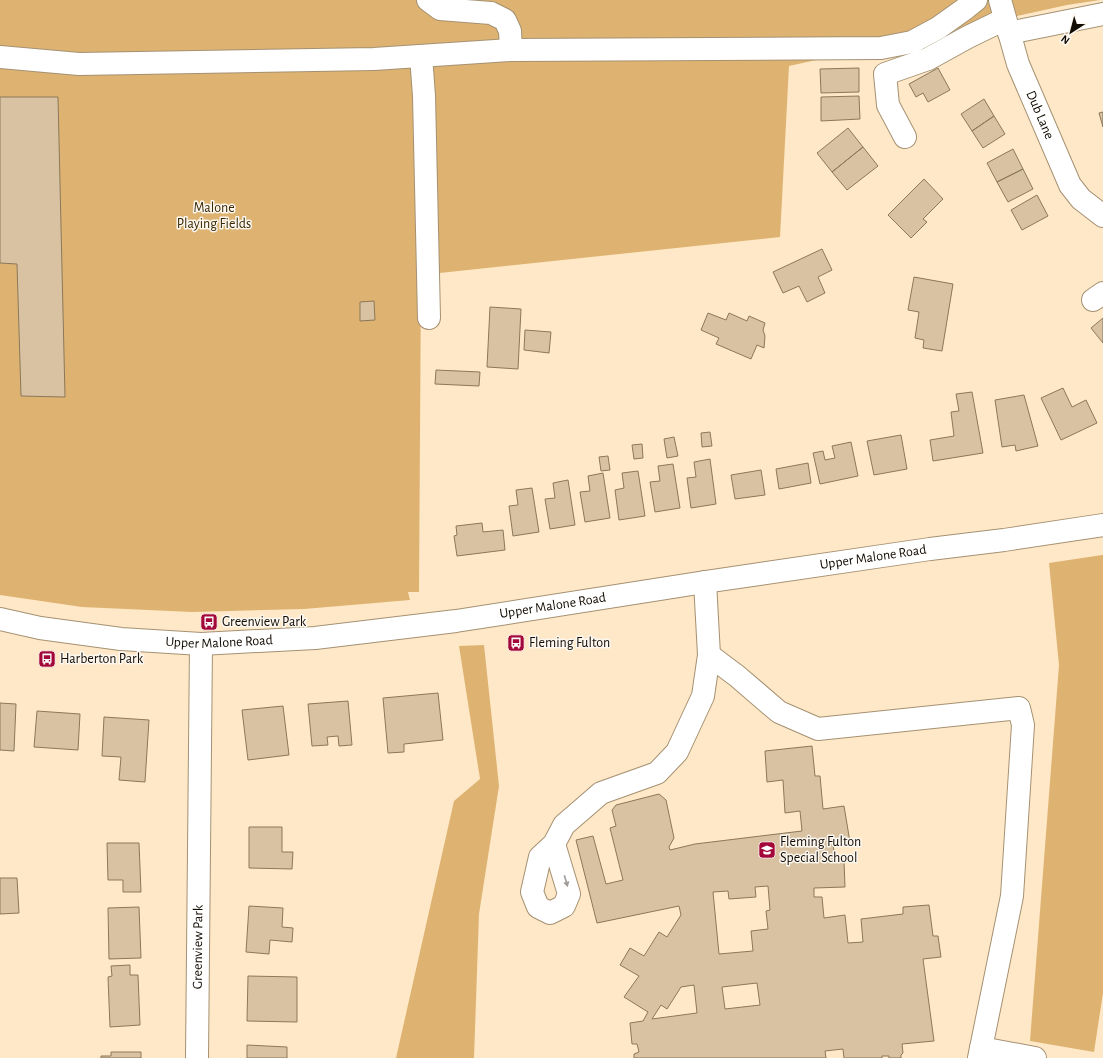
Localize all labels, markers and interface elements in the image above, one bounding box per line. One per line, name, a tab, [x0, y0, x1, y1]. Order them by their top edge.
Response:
north arrow	[1051, 12, 1091, 52]
text: N	[1059, 33, 1072, 46]
street label: Dub Lane	[1023, 89, 1057, 141]
park label: Malone Playing Fields	[177, 201, 251, 231]
street label: Upper Malone Road	[819, 543, 927, 572]
street label: Upper Malone Road	[499, 591, 607, 621]
bus stop icon: Greenview Park	[199, 612, 219, 632]
place label: Greenview Park	[222, 615, 307, 629]
street label: Upper Malone Road	[165, 633, 273, 651]
bus stop icon: Fleming Fulton	[506, 633, 526, 653]
place label: Fleming Fulton	[529, 636, 610, 650]
bus stop icon: Harberton Park	[37, 649, 57, 669]
place label: Harberton Park	[60, 652, 144, 666]
place label: Fleming Fulton Special School	[780, 835, 861, 865]
school or university icon: Fleming Fulton Special School	[757, 840, 777, 860]
one-way arrow	[563, 875, 569, 887]
street label: Greenview Park	[191, 904, 205, 989]

